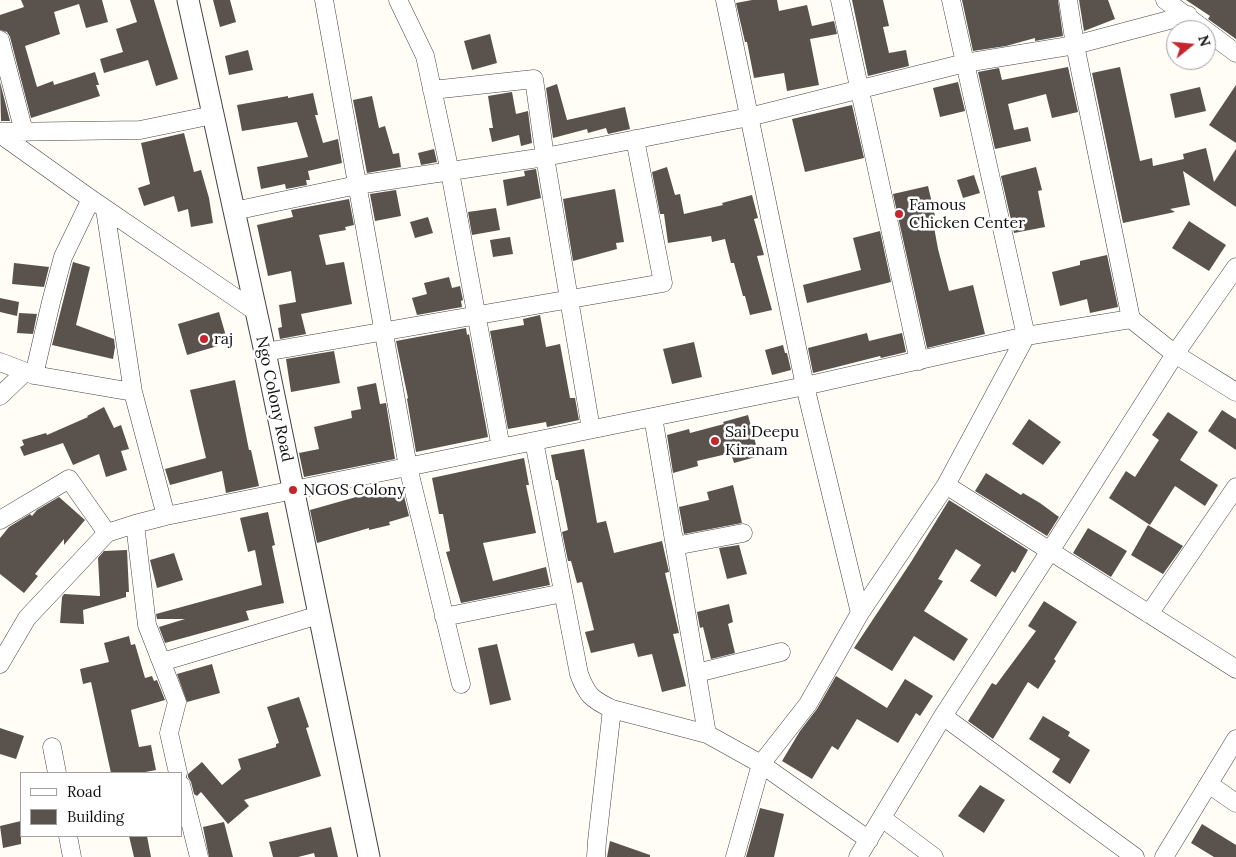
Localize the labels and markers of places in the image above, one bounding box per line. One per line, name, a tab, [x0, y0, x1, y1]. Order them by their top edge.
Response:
place label: Famous Chicken Center	[909, 195, 1025, 233]
marker: Famous Chicken Center	[893, 208, 905, 220]
place label: raj	[214, 329, 233, 349]
marker: raj	[198, 333, 210, 345]
place label: Sai Deepu Kiranam	[725, 422, 799, 460]
marker: Sai Deepu Kiranam	[709, 435, 721, 447]
place label: NGOS Colony	[303, 480, 405, 500]
marker: NGOS Colony	[287, 484, 299, 496]

